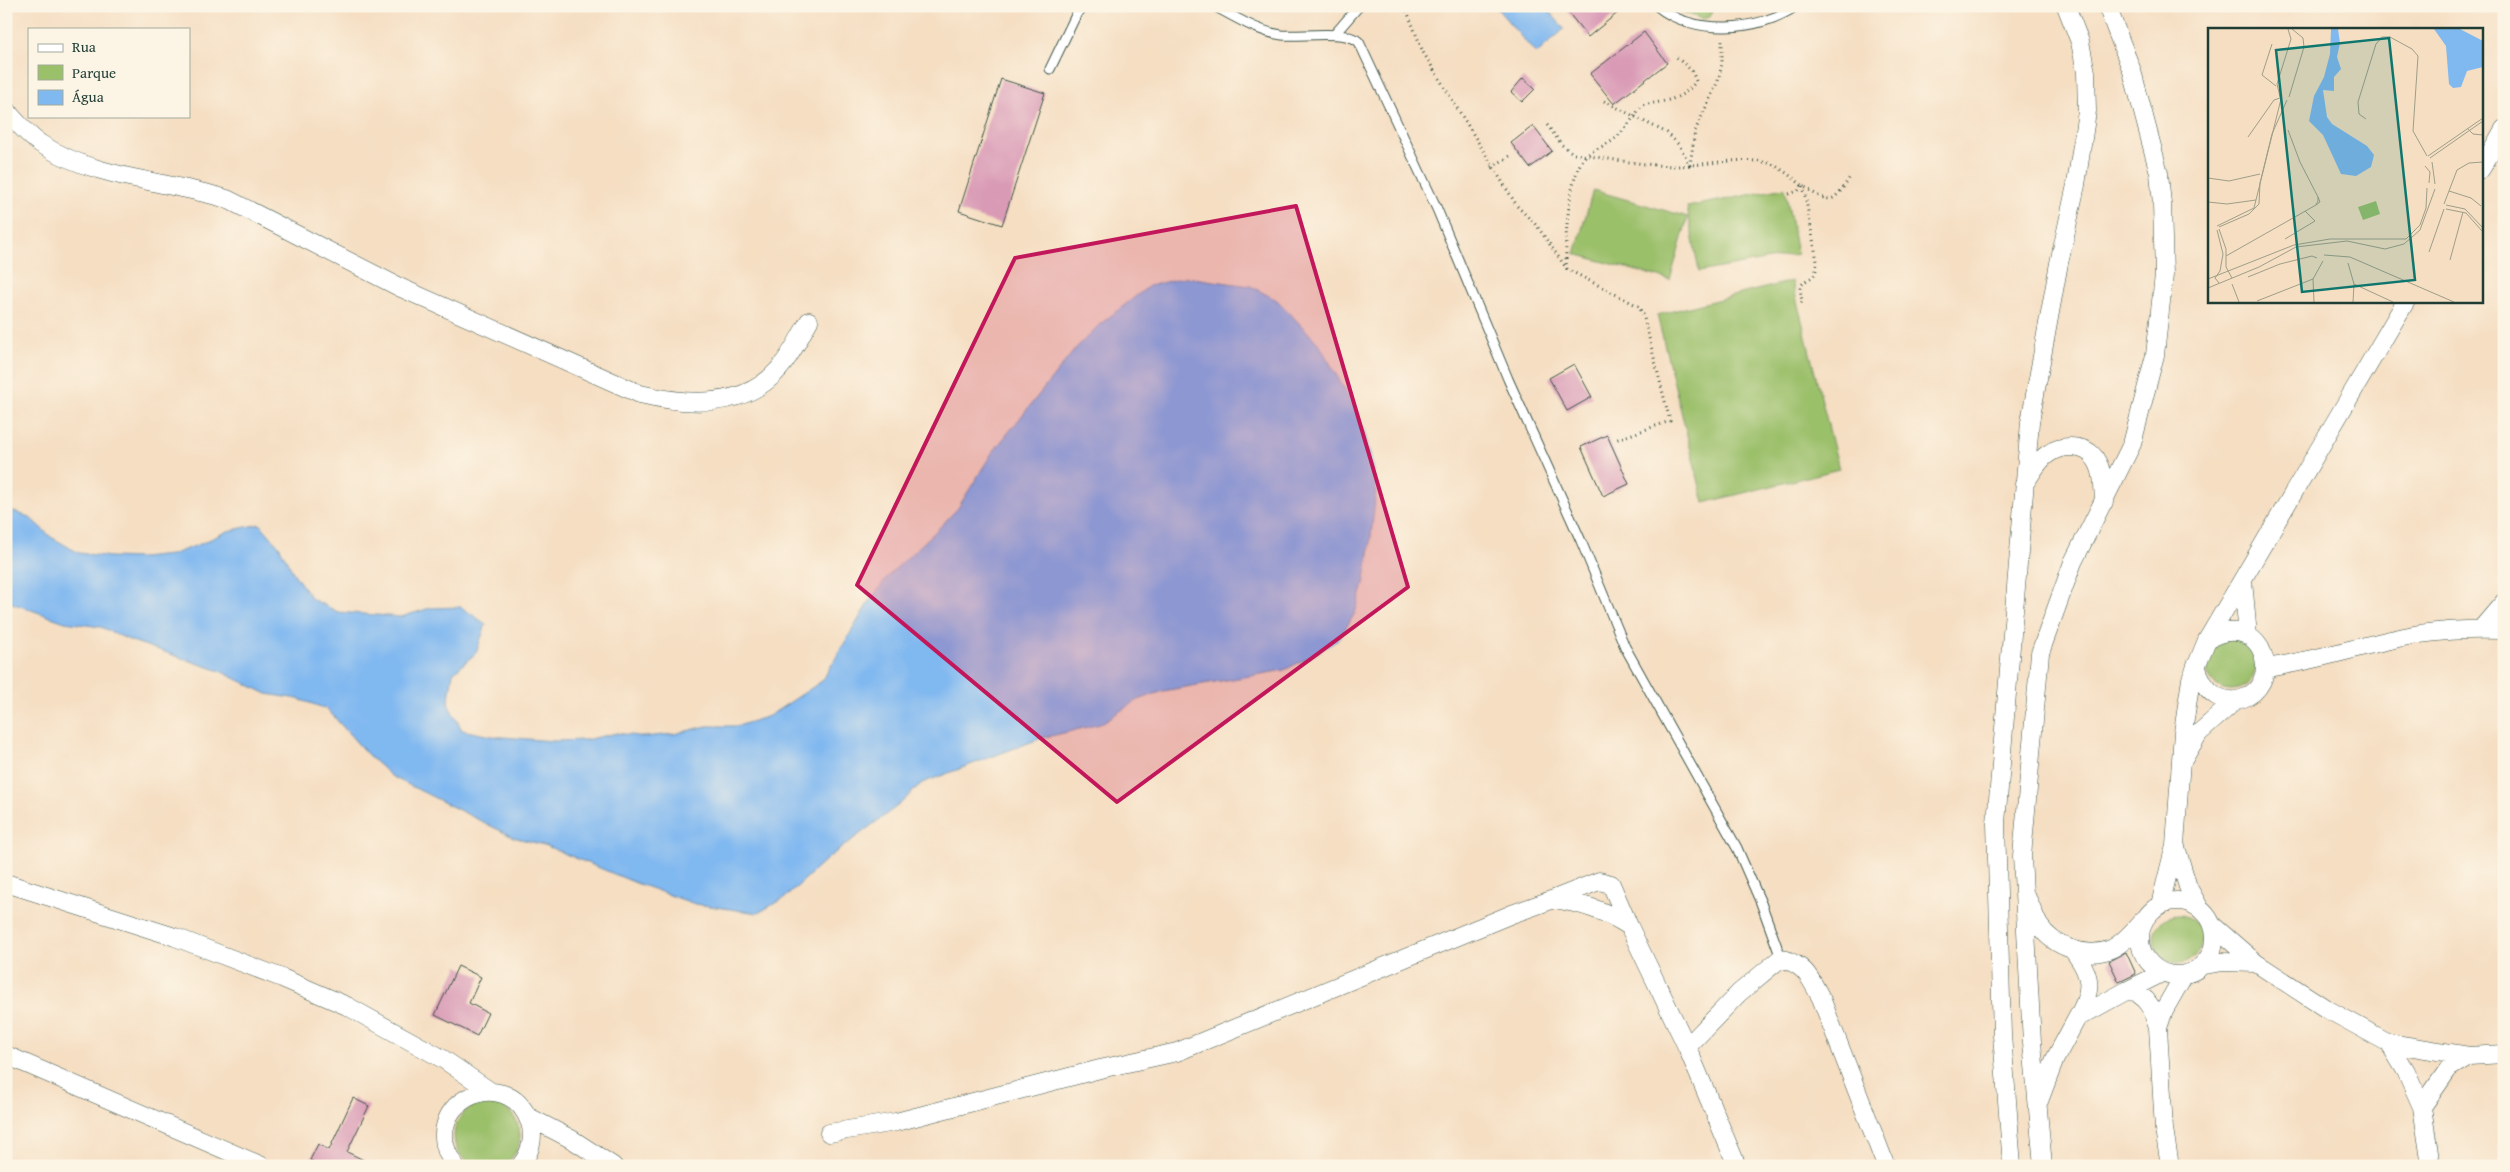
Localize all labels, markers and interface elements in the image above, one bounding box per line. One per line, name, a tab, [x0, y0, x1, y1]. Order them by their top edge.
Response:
legend	[28, 28, 190, 118]
inset map	[2208, 28, 2482, 302]
text: Rua	[72, 36, 96, 57]
text: Parque	[72, 62, 116, 83]
text: Água	[72, 86, 104, 107]

